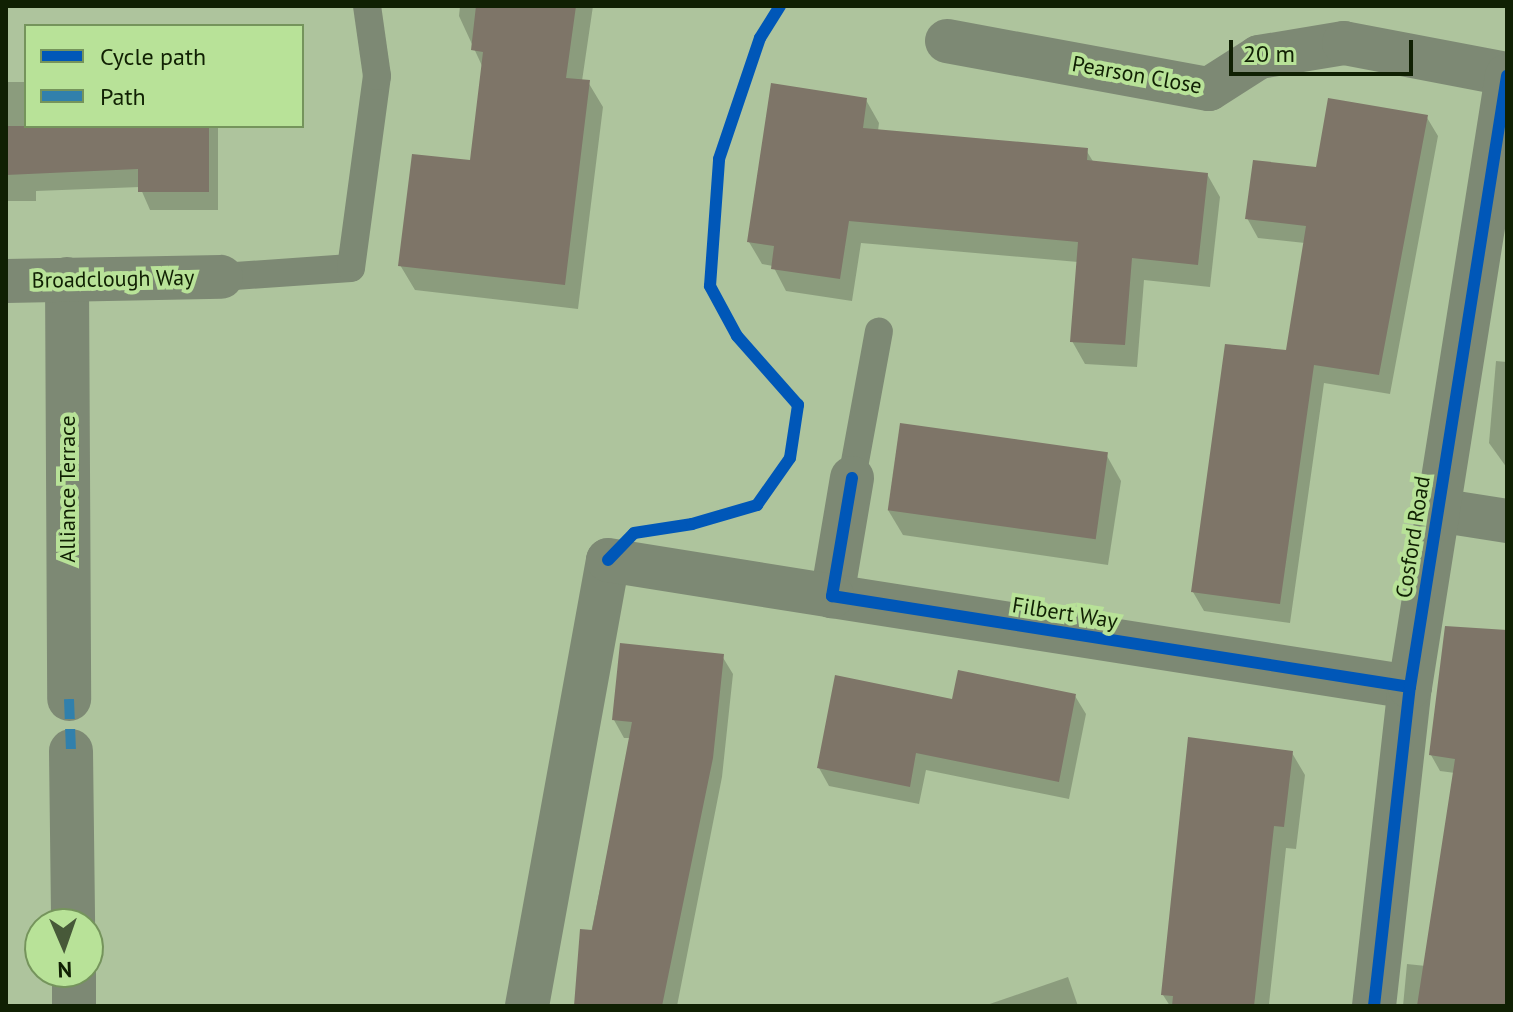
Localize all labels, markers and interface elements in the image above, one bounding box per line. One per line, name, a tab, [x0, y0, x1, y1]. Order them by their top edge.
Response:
legend	[24, 24, 304, 128]
scale bar	[1233, 24, 1417, 74]
text: 20 m	[1243, 38, 1295, 69]
text: Cycle path	[100, 41, 206, 72]
street label: Pearson Close	[1070, 51, 1204, 99]
text: Path	[100, 81, 146, 112]
street label: Broadclough Way	[31, 264, 195, 294]
street label: Alliance Terrace	[55, 415, 81, 563]
street label: Cosford Road	[1390, 474, 1436, 600]
street label: Filbert Way	[1010, 592, 1120, 634]
north arrow	[24, 908, 104, 988]
text: N	[57, 956, 72, 984]

